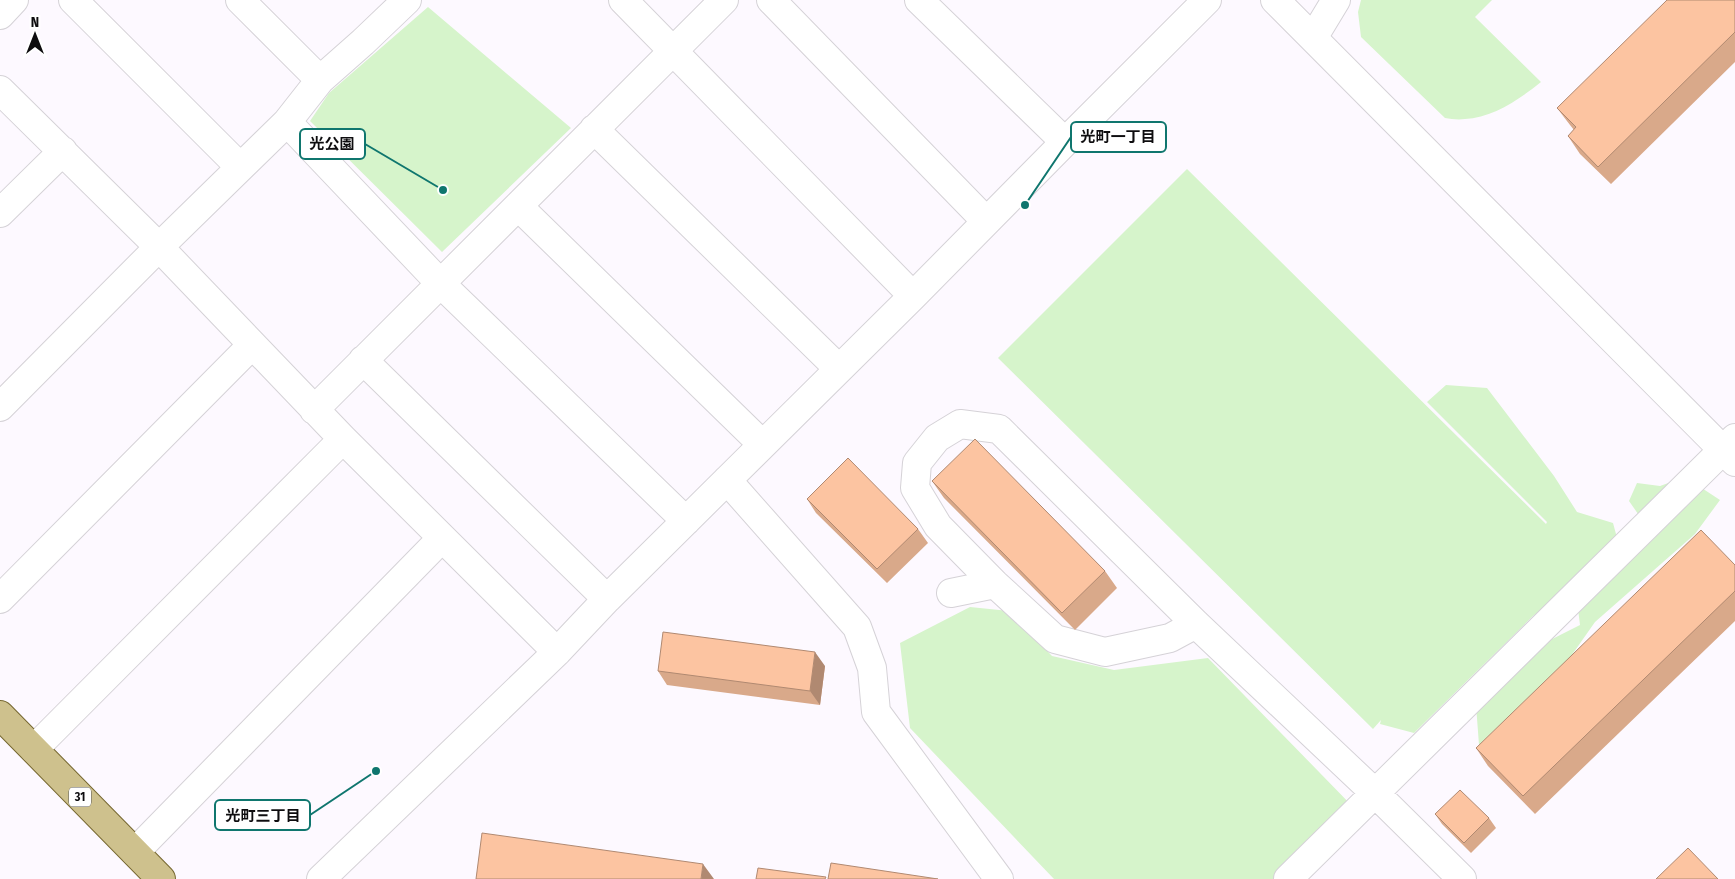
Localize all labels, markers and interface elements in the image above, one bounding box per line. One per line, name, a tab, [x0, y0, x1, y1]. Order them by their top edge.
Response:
north arrow	[10, 10, 60, 60]
text: N	[31, 14, 39, 31]
callout: 光町一丁目	[1071, 122, 1166, 152]
text: 光町一丁目	[1080, 128, 1156, 146]
callout: 光公園	[300, 129, 365, 159]
text: 光公園	[309, 135, 355, 153]
road number: 31	[69, 788, 91, 806]
callout: 光町三丁目	[215, 800, 310, 830]
text: 光町三丁目	[225, 807, 301, 825]

